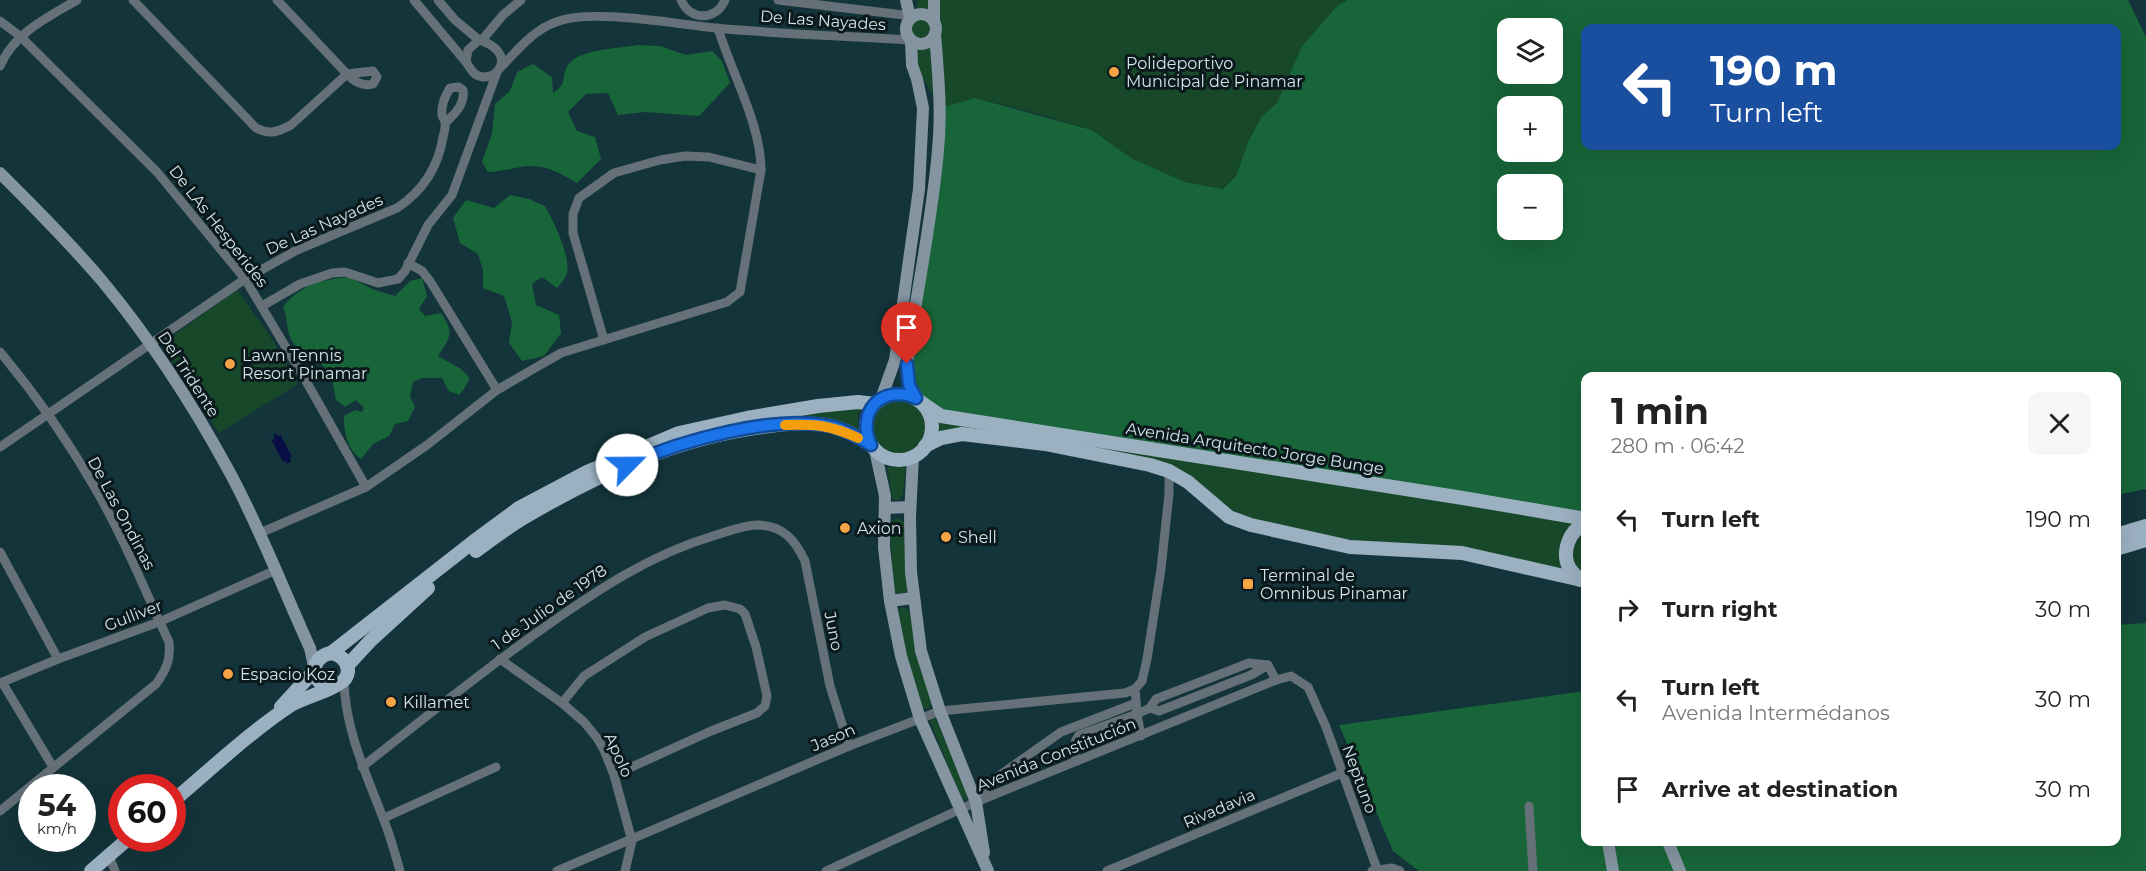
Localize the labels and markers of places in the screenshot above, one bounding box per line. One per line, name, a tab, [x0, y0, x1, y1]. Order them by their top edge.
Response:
place label: Polideportivo Municipal de Pinamar	[1126, 54, 1303, 91]
marker: Polideportivo Municipal de Pinamar	[1107, 65, 1121, 79]
pin	[881, 302, 932, 364]
place label: Lawn Tennis Resort Pinamar	[242, 346, 367, 383]
marker: Lawn Tennis Resort Pinamar	[223, 357, 237, 371]
place label: Axion	[857, 519, 902, 538]
marker: Axion	[838, 521, 852, 535]
place label: Shell	[958, 528, 997, 547]
marker: Shell	[939, 530, 953, 544]
place label: Terminal de Omnibus Pinamar	[1260, 566, 1408, 603]
marker: Terminal de Omnibus Pinamar	[1241, 577, 1255, 591]
place label: Espacio Koz	[240, 665, 335, 684]
marker: Espacio Koz	[221, 667, 235, 681]
place label: Killamet	[403, 693, 470, 712]
marker: Killamet	[384, 695, 398, 709]

